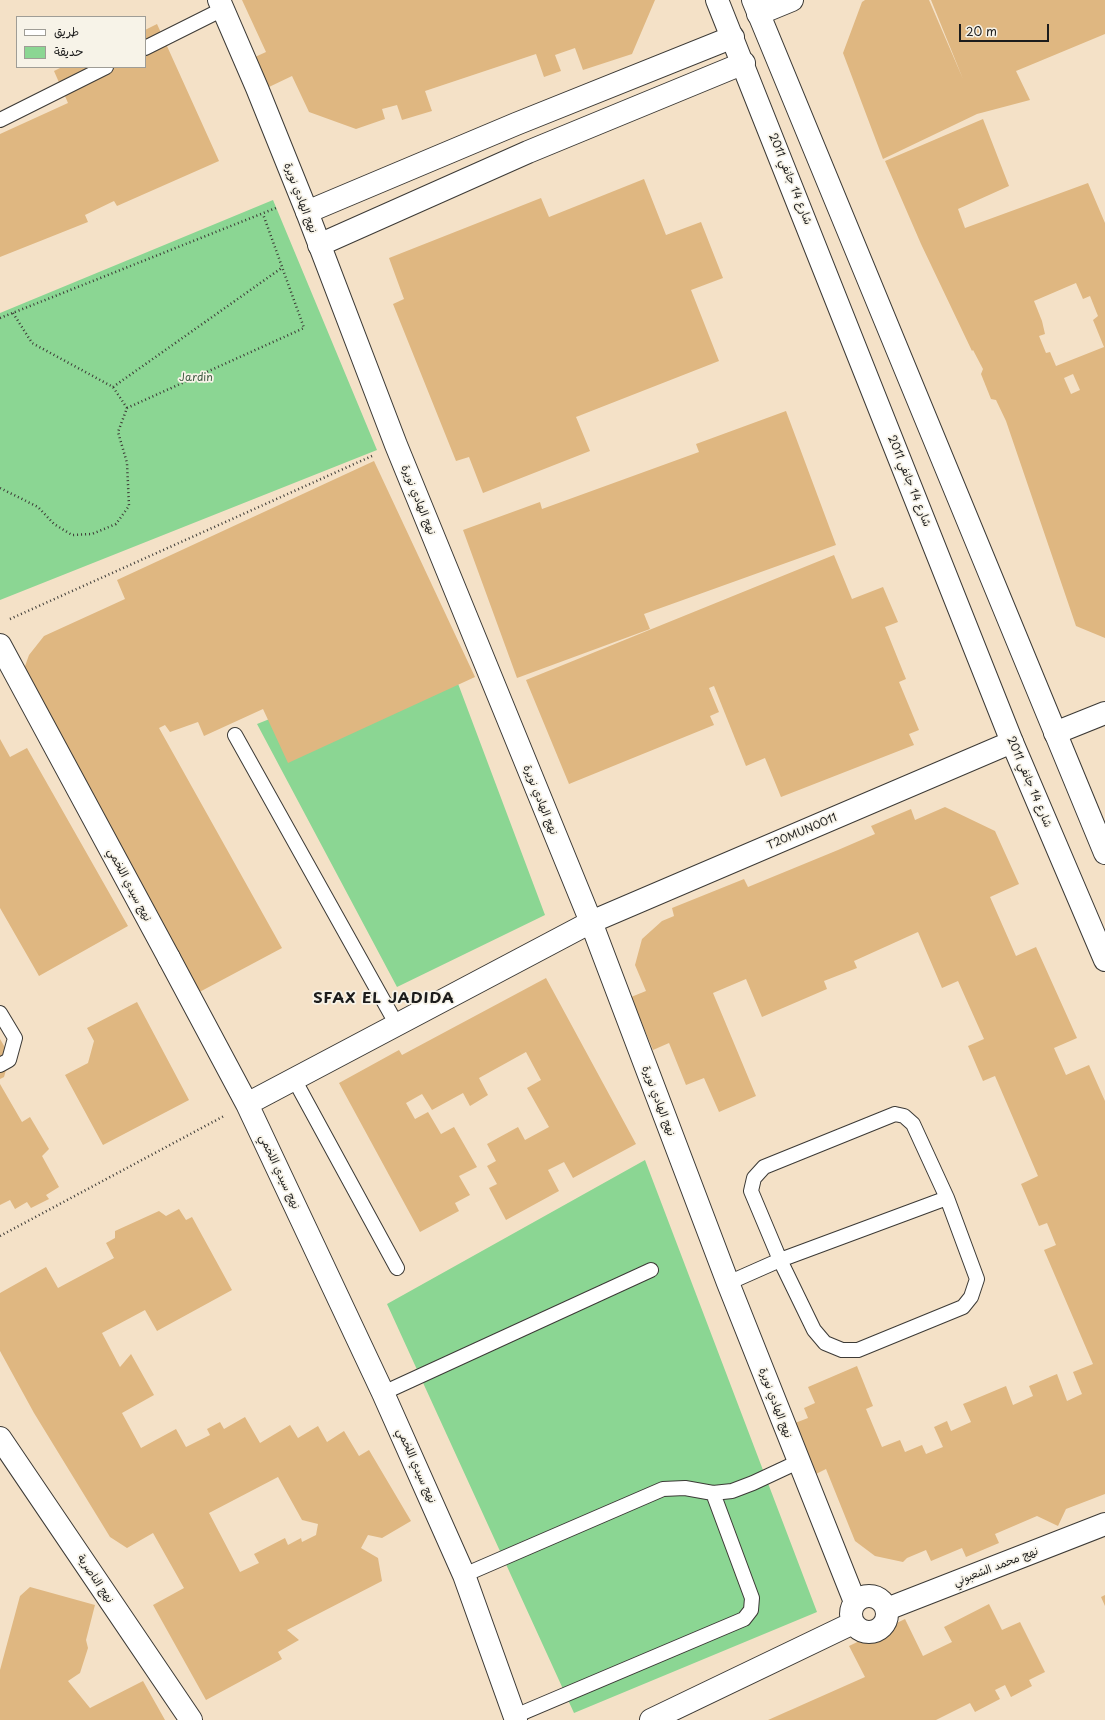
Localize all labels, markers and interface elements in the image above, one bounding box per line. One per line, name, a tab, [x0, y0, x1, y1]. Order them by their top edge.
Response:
legend	[16, 16, 146, 68]
scale bar	[961, 16, 1051, 42]
text: طريق	[54, 22, 79, 40]
text: 20 m	[966, 22, 997, 40]
text: حديقة	[54, 42, 83, 60]
street label: شارع 14 جانفي 2011	[766, 131, 814, 227]
street label: نهج الهادي نويرة	[281, 161, 319, 235]
park label: Jardin	[179, 371, 213, 385]
street label: شارع 14 جانفي 2011	[885, 433, 933, 529]
street label: نهج الهادي نويرة	[398, 463, 438, 537]
street label: شارع 14 جانفي 2011	[1004, 735, 1054, 829]
street label: نهج الهادي نويرة	[520, 763, 560, 837]
street label: T20MUN0011	[765, 811, 839, 853]
street label: نهج سيدي اللخمي	[104, 846, 154, 924]
district label: SFAX EL JADIDA	[313, 990, 455, 1008]
street label: نهج الهادي نويرة	[639, 1064, 677, 1138]
street label: نهج سيدي اللخمي	[256, 1133, 302, 1211]
street label: نهج الهادي نويرة	[756, 1366, 794, 1440]
street label: نهج سيدي اللخمي	[394, 1427, 438, 1505]
street label: نهج محمد الشعبوني	[952, 1545, 1040, 1589]
street label: نهج الناصرية	[74, 1552, 116, 1606]

